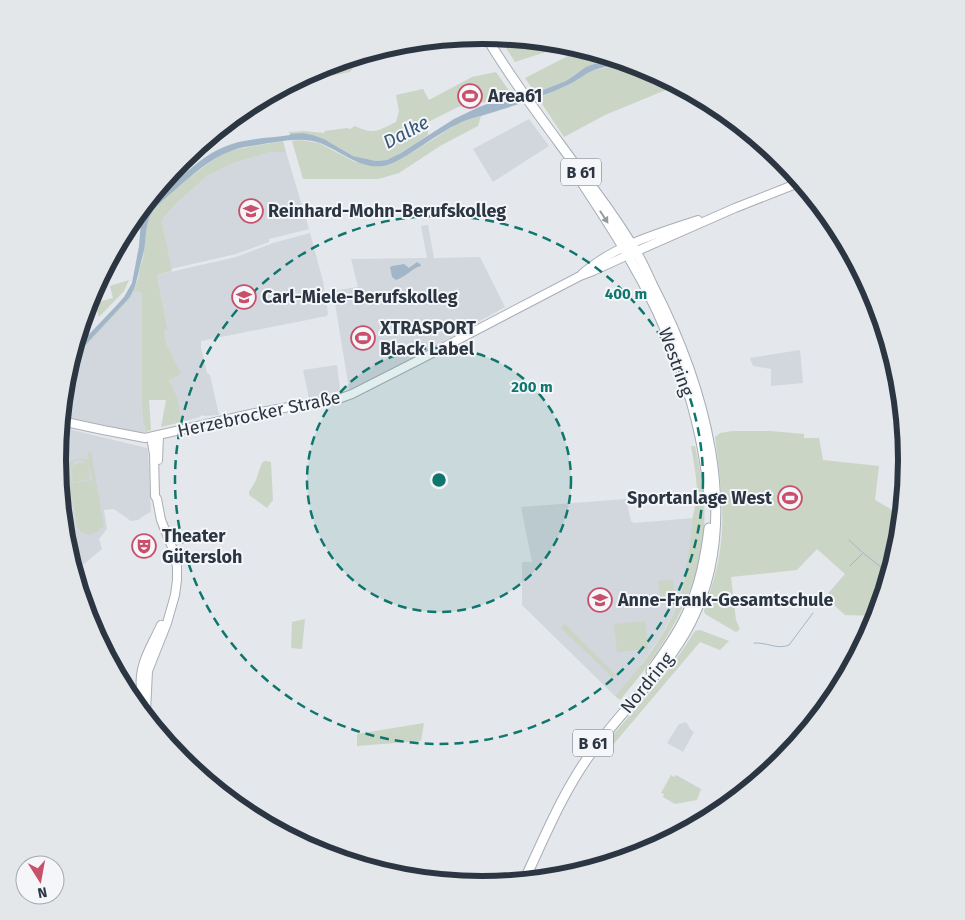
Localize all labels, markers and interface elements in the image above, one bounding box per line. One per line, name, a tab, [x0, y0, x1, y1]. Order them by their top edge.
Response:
sports icon: Area61	[457, 83, 483, 109]
place label: Area61	[487, 85, 542, 107]
water label: Dalke	[379, 110, 433, 154]
road number: B 61	[561, 158, 601, 186]
school or university icon: Reinhard-Mohn-Berufskolleg	[238, 198, 264, 224]
place label: Reinhard-Mohn-Berufskolleg	[268, 200, 506, 222]
one-way arrow	[599, 210, 609, 224]
school or university icon: Carl-Miele-Berufskolleg	[231, 284, 257, 310]
text: 400 m	[605, 285, 647, 303]
place label: Carl-Miele-Berufskolleg	[262, 286, 458, 308]
place label: XTRASPORT Black Label	[379, 317, 476, 360]
sports icon: XTRASPORT Black Label	[350, 325, 376, 351]
street label: Westring	[653, 325, 699, 400]
text: 200 m	[511, 378, 553, 396]
street label: Herzebrocker Straße	[175, 386, 343, 442]
centre of rings	[430, 471, 448, 489]
sports icon: Sportanlage West	[777, 485, 803, 511]
place label: Sportanlage West	[627, 487, 773, 509]
place label: Theater Gütersloh	[162, 525, 242, 568]
theatre icon: Theater Gütersloh	[131, 533, 157, 559]
school or university icon: Anne-Frank-Gesamtschule	[587, 587, 613, 613]
place label: Anne-Frank-Gesamtschule	[617, 589, 834, 611]
street label: Nordring	[616, 648, 679, 718]
road number: B 61	[573, 730, 613, 756]
north arrow	[15, 855, 65, 905]
text: N	[36, 883, 49, 902]

